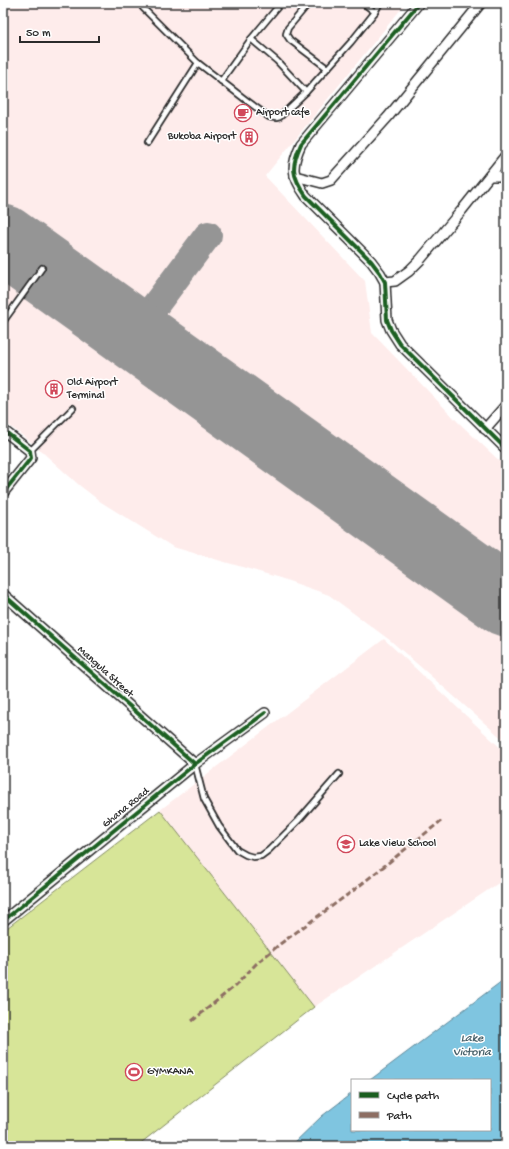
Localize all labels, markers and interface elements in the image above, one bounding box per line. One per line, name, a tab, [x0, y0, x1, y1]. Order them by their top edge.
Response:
scale bar	[20, 18, 99, 44]
text: 50 m	[26, 27, 51, 41]
cafe icon: Airport cafe	[233, 103, 253, 123]
place label: Airport cafe	[256, 106, 310, 119]
building icon: Bukoba Airport	[239, 127, 259, 147]
place label: Bukoba Airport	[167, 131, 237, 143]
place label: Old Airport Terminal	[66, 377, 119, 402]
building icon: Old Airport Terminal	[44, 379, 64, 399]
street label: Mangula Street	[75, 644, 136, 701]
street label: Ghana Road	[100, 784, 153, 831]
school or university icon: Lake View School	[336, 834, 356, 854]
place label: Lake View School	[359, 838, 437, 850]
water label: Lake Victoria	[453, 1032, 492, 1060]
sports icon: GYMKANA	[124, 1062, 144, 1082]
place label: GYMKANA	[147, 1066, 193, 1078]
legend	[351, 1079, 491, 1131]
text: Cycle path	[387, 1090, 440, 1104]
text: Path	[386, 1110, 412, 1124]

